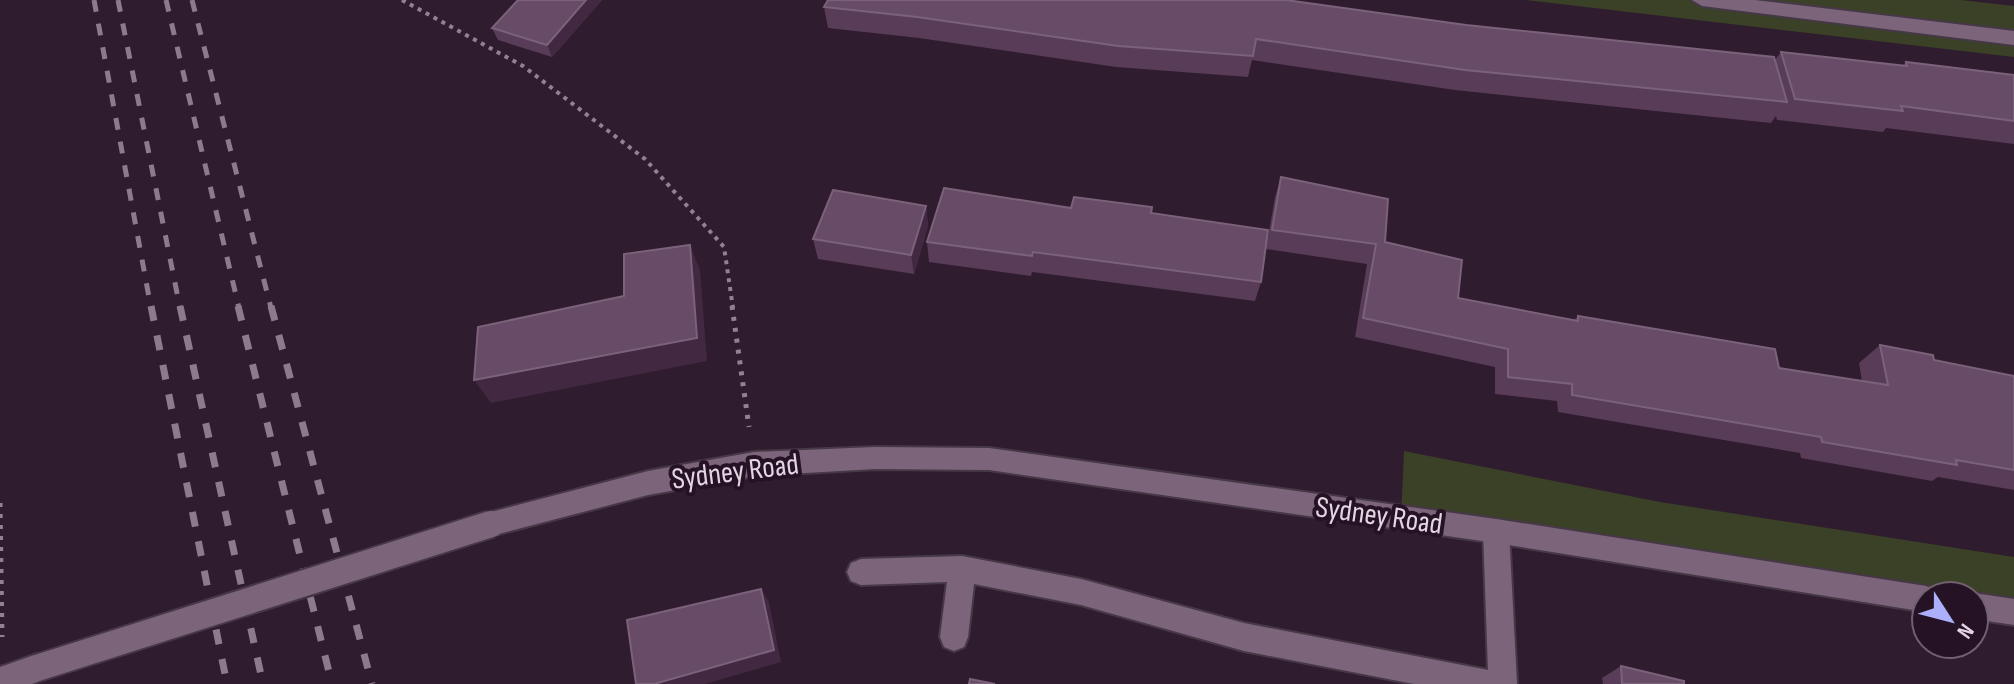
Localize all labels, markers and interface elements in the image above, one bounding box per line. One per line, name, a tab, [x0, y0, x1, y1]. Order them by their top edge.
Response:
street label: Sydney Road	[670, 446, 801, 498]
street label: Sydney Road	[1313, 489, 1445, 543]
north arrow	[1910, 580, 1990, 660]
text: N	[1951, 618, 1979, 644]

